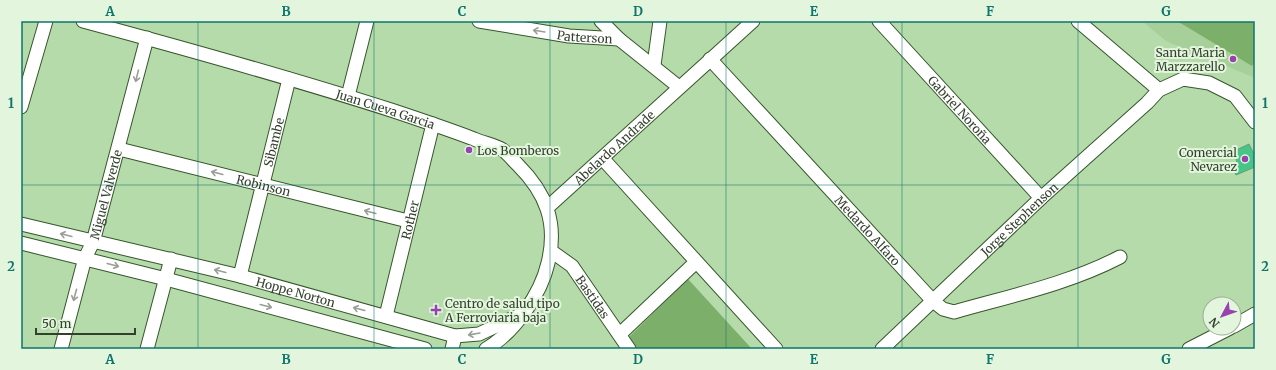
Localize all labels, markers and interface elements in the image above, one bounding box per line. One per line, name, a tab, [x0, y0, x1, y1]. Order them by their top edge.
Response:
text: A	[104, 3, 115, 20]
text: B	[281, 3, 291, 20]
text: C	[458, 3, 467, 20]
text: D	[633, 3, 643, 20]
text: E	[810, 3, 819, 20]
text: F	[986, 3, 994, 20]
text: G	[1161, 3, 1171, 20]
one-way arrow	[533, 27, 546, 35]
street label: Patterson	[556, 27, 613, 46]
place label: Santa Maria Marzzarello	[1155, 45, 1226, 74]
marker: Santa Maria Marzzarello	[1228, 54, 1238, 64]
one-way arrow	[133, 69, 141, 82]
street label: Gabriel Noroña	[925, 72, 995, 147]
street label: Juan Cueva Garcia	[333, 86, 437, 132]
text: 1	[8, 95, 14, 112]
text: 1	[1262, 95, 1268, 112]
street label: Abelardo Andrade	[570, 107, 657, 188]
street label: Sibambe	[260, 116, 287, 168]
place label: Los Bomberos	[477, 143, 559, 158]
marker: Los Bomberos	[464, 145, 474, 155]
place label: Comercial Nevarez	[1179, 145, 1237, 174]
street label: Miguel Valverde	[86, 148, 125, 241]
marker: Comercial Nevarez	[1240, 154, 1250, 164]
one-way arrow	[211, 168, 224, 176]
street label: Robinson	[235, 171, 292, 199]
street label: Jorge Stephenson	[977, 179, 1061, 260]
street label: Medardo Alfaro	[832, 192, 904, 268]
street label: Rother	[398, 198, 422, 241]
one-way arrow	[364, 207, 377, 215]
one-way arrow	[60, 231, 73, 239]
text: 2	[7, 258, 15, 275]
text: 2	[1261, 258, 1269, 275]
one-way arrow	[107, 262, 120, 269]
one-way arrow	[214, 266, 227, 274]
street label: Bastidas	[573, 272, 613, 321]
street label: Hoppe Norton	[254, 273, 337, 310]
one-way arrow	[71, 288, 79, 301]
place label: Centro de salud tipo A Ferroviaria baja	[444, 296, 560, 325]
north arrow	[1202, 296, 1242, 336]
one-way arrow	[259, 303, 272, 310]
one-way arrow	[353, 304, 366, 312]
marker: Centro de salud tipo A Ferroviaria baja	[430, 304, 442, 316]
scale bar	[36, 310, 135, 336]
text: N	[1206, 314, 1223, 330]
text: 50 m	[42, 316, 71, 331]
one-way arrow	[468, 331, 481, 339]
text: A	[104, 351, 115, 368]
text: B	[281, 351, 291, 368]
text: C	[458, 351, 467, 368]
text: D	[633, 351, 643, 368]
text: E	[810, 351, 819, 368]
text: F	[986, 351, 994, 368]
text: G	[1161, 351, 1171, 368]

